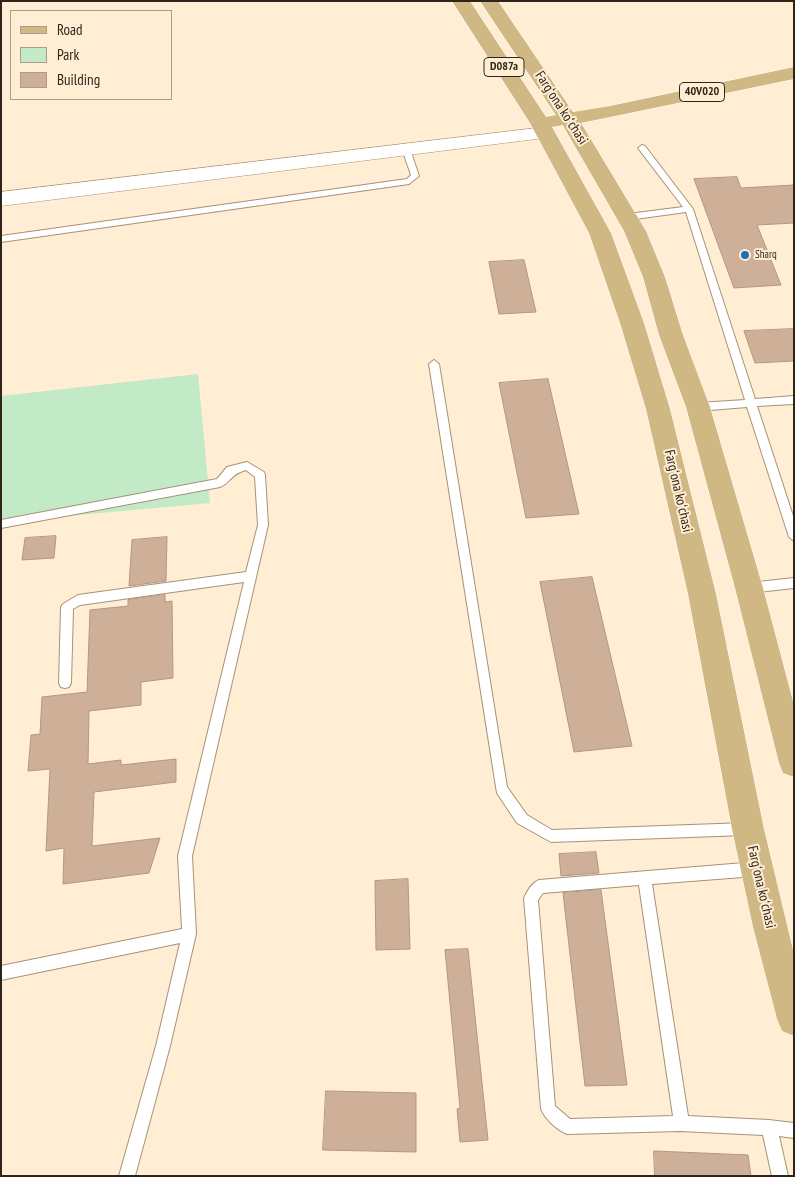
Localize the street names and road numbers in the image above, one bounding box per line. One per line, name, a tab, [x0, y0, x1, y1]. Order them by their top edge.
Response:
road number: D087a	[484, 58, 524, 76]
street label: Fargʻona koʻchasi	[531, 68, 591, 148]
road number: 40V020	[680, 82, 724, 101]
street label: Fargʻona koʻchasi	[660, 448, 696, 534]
street label: Fargʻona koʻchasi	[743, 844, 779, 930]

